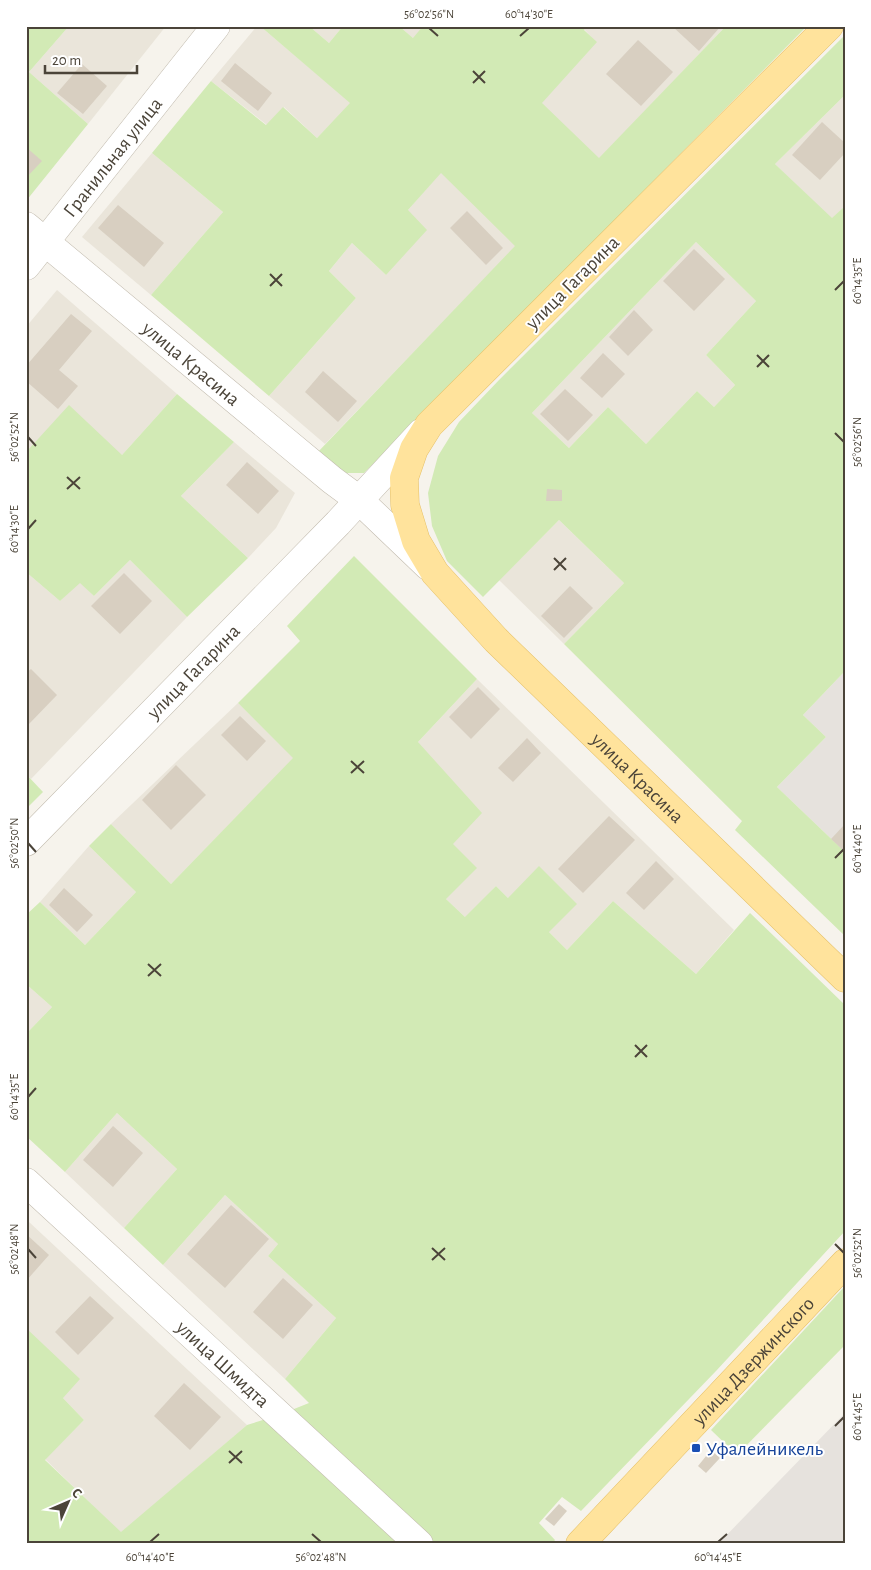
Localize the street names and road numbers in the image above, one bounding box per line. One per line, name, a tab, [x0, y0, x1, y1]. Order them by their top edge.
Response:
street label: Гранильная улица	[60, 94, 166, 221]
street label: улица Гагарина	[521, 232, 623, 334]
street label: улица Красина	[138, 317, 243, 410]
street label: улица Гагарина	[143, 621, 244, 724]
street label: улица Красина	[587, 729, 687, 827]
street label: улица Дзержинского	[688, 1294, 818, 1430]
street label: улица Шмидта	[171, 1316, 273, 1412]

